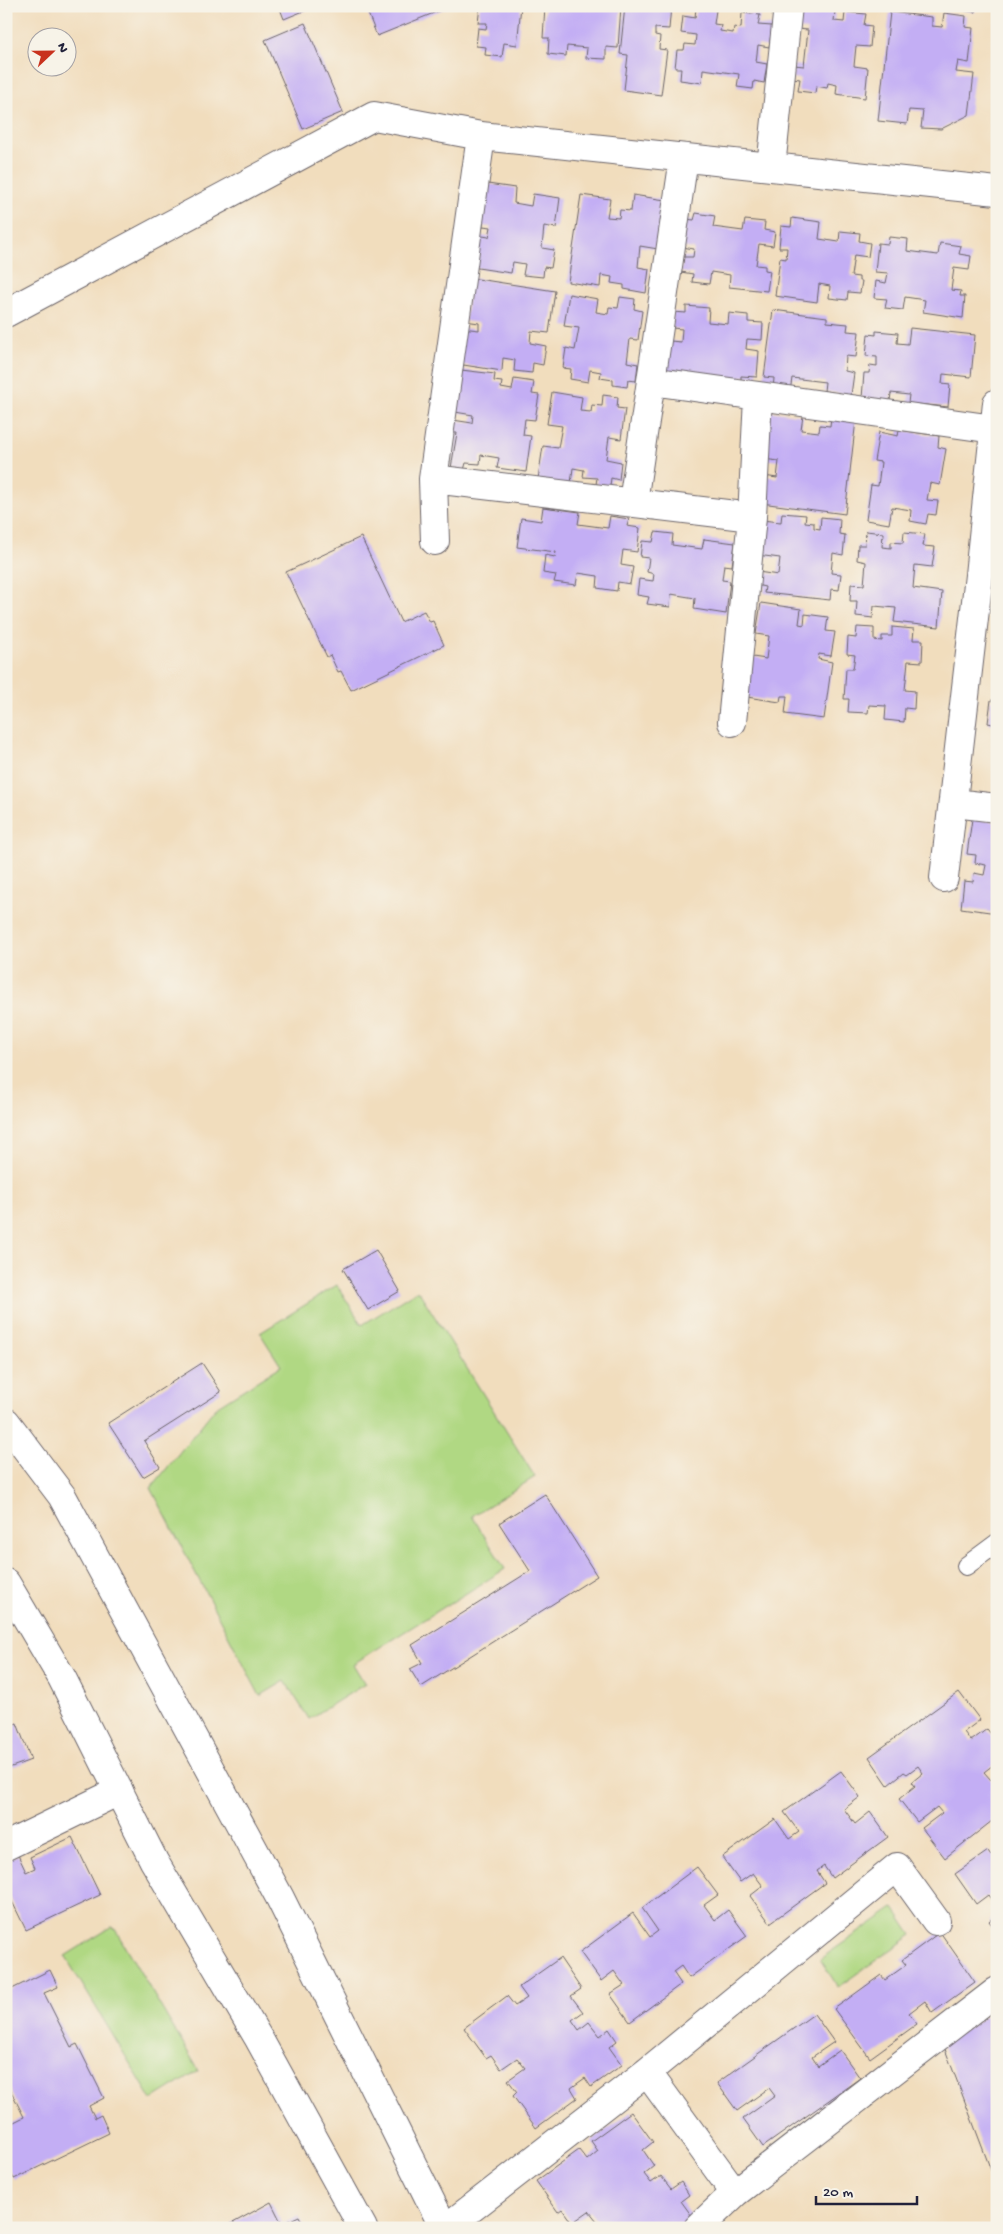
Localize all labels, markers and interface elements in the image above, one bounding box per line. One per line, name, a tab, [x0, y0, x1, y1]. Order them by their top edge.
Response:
north arrow	[28, 28, 78, 78]
text: N	[52, 41, 71, 55]
scale bar	[816, 2174, 917, 2206]
text: 20 m	[823, 2184, 853, 2202]

